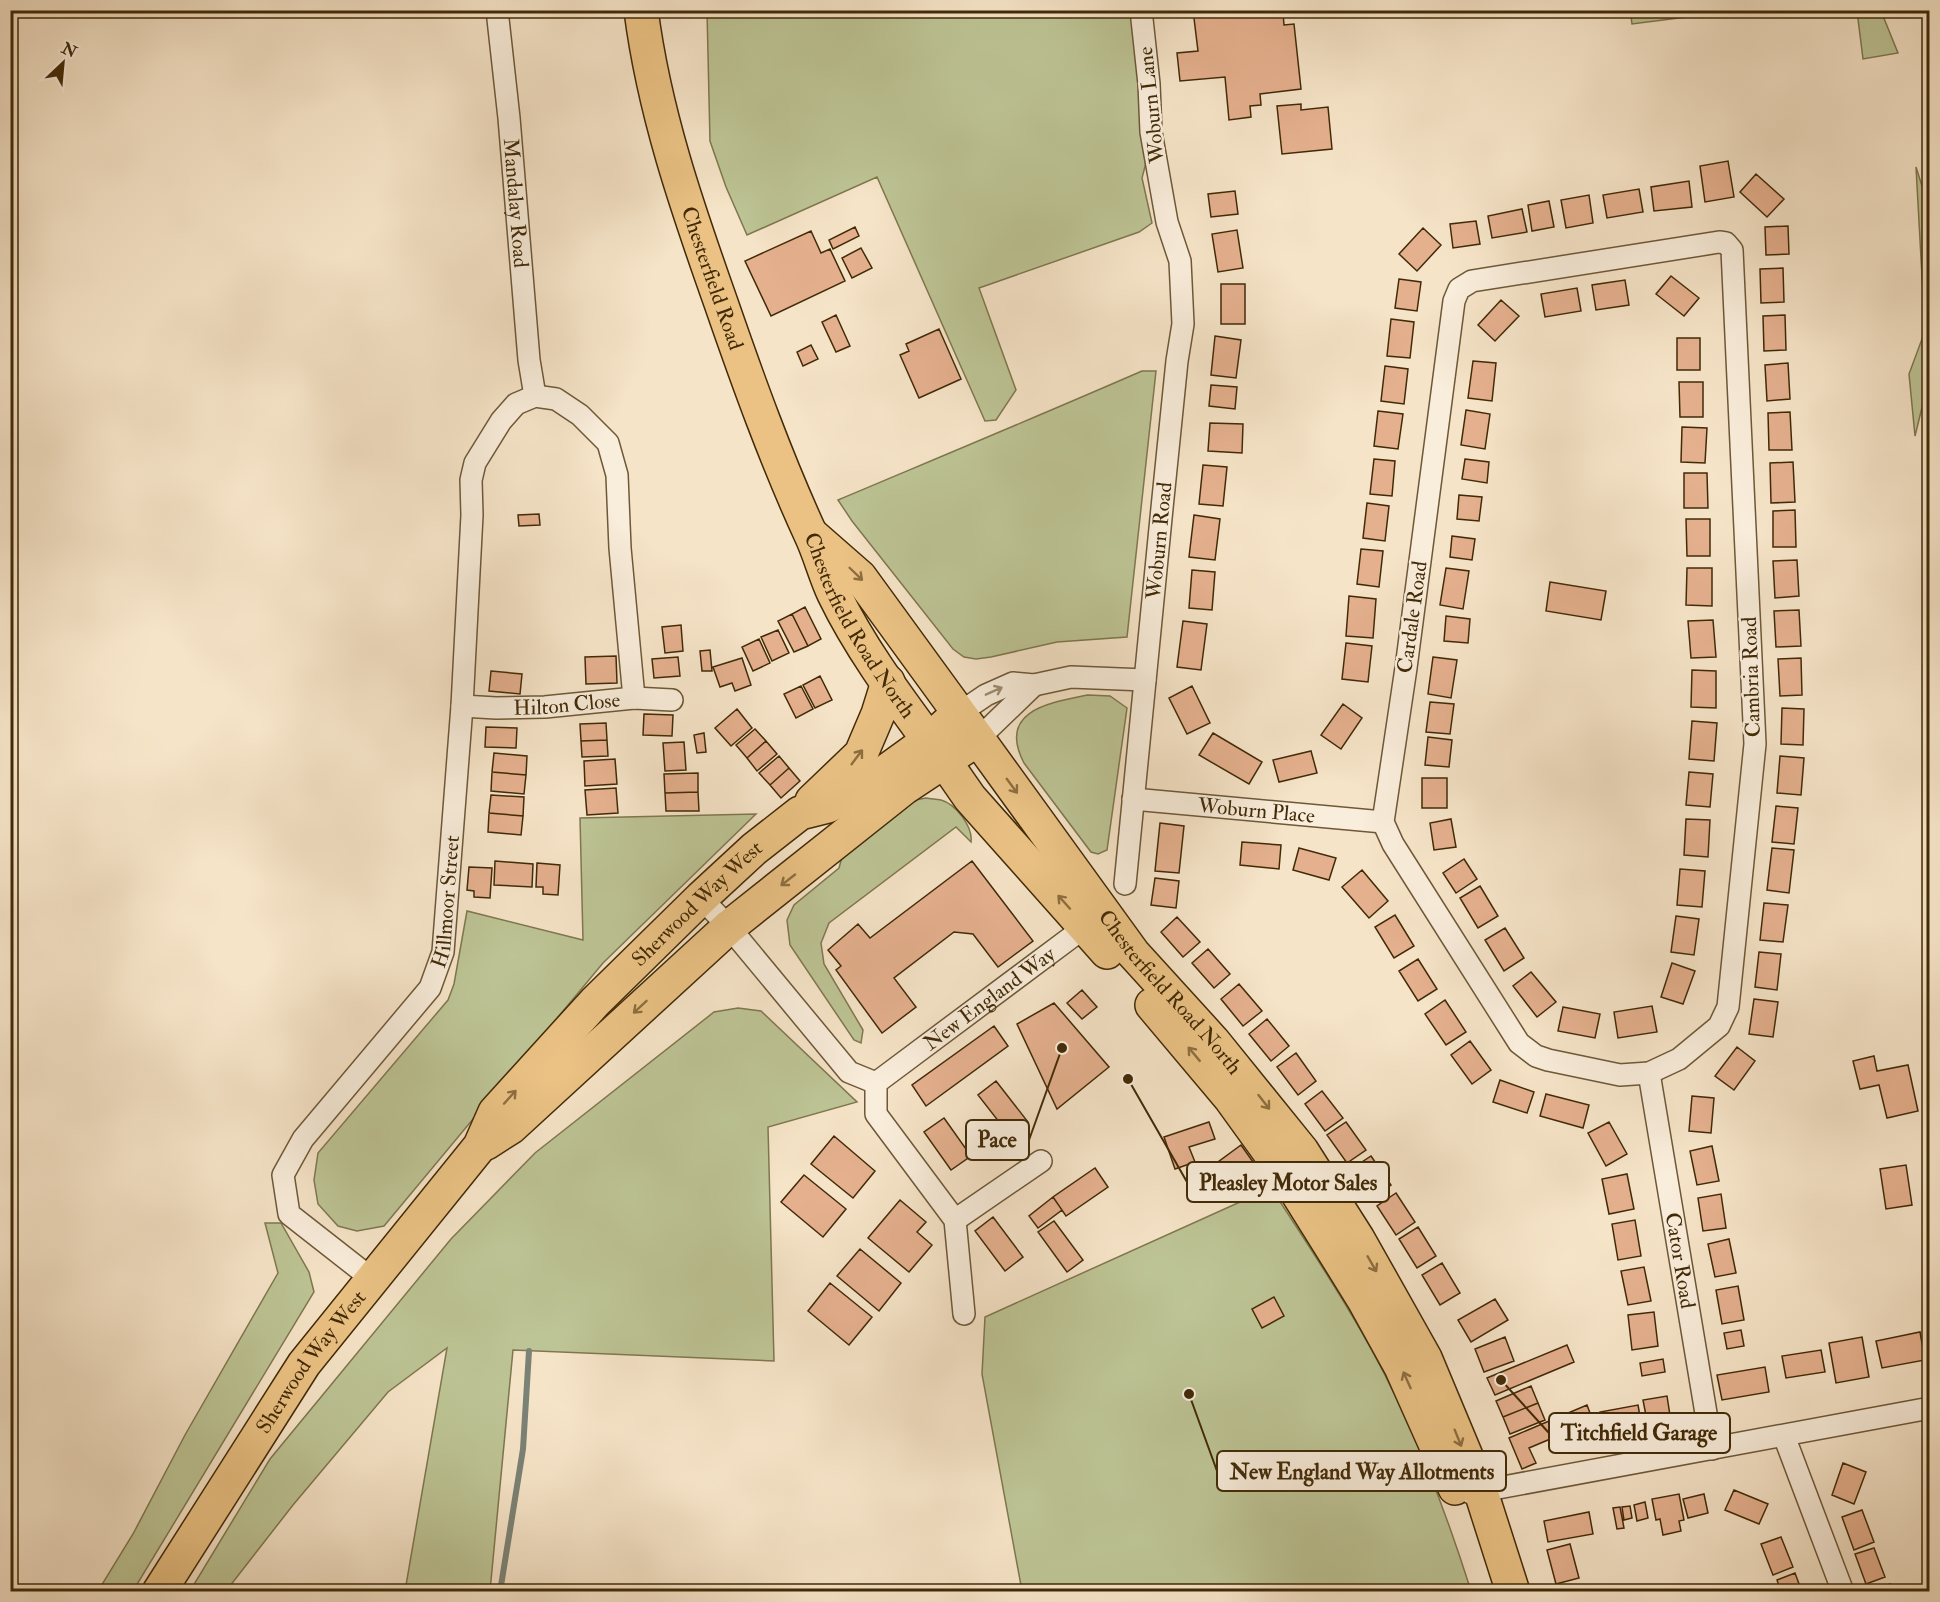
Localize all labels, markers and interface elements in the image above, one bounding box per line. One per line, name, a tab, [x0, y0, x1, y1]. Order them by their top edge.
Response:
north arrow	[33, 33, 93, 93]
text: N	[57, 38, 81, 63]
street label: Woburn Lane	[1132, 45, 1171, 166]
street label: Mandalay Road	[497, 137, 534, 270]
street label: Chesterfield Road	[675, 203, 750, 354]
street label: Woburn Road	[1140, 480, 1179, 602]
street label: Chesterfield Road North	[798, 528, 921, 724]
street label: Cardale Road	[1391, 559, 1434, 675]
one-way arrow	[848, 567, 863, 581]
street label: Cambria Road	[1736, 616, 1767, 738]
one-way arrow	[984, 685, 1002, 697]
street label: Hilton Close	[513, 686, 622, 722]
one-way arrow	[850, 749, 863, 765]
one-way arrow	[1006, 778, 1018, 794]
street label: Woburn Place	[1196, 792, 1316, 830]
street label: Hillmoor Street	[425, 834, 466, 972]
street label: Sherwood Way West	[626, 835, 768, 973]
one-way arrow	[780, 874, 796, 887]
one-way arrow	[1057, 895, 1071, 910]
street label: Chesterfield Road North	[1092, 904, 1248, 1080]
street label: New England Way	[918, 940, 1061, 1057]
one-way arrow	[633, 1000, 648, 1014]
one-way arrow	[1187, 1046, 1200, 1062]
one-way arrow	[503, 1089, 517, 1104]
one-way arrow	[1257, 1094, 1270, 1110]
callout: Pace	[966, 1120, 1029, 1160]
text: Pace	[977, 1126, 1018, 1154]
callout: Pleasley Motor Sales	[1187, 1162, 1389, 1202]
text: Pleasley Motor Sales	[1199, 1169, 1378, 1198]
street label: Cator Road	[1659, 1210, 1701, 1311]
one-way arrow	[1366, 1255, 1378, 1272]
street label: Sherwood Way West	[250, 1285, 372, 1439]
one-way arrow	[1401, 1372, 1413, 1390]
callout: Titchfield Garage	[1549, 1413, 1730, 1453]
text: Titchfield Garage	[1560, 1419, 1718, 1448]
one-way arrow	[1453, 1429, 1464, 1447]
callout: New England Way Allotments	[1217, 1451, 1506, 1491]
text: New England Way Allotments	[1229, 1458, 1495, 1487]

